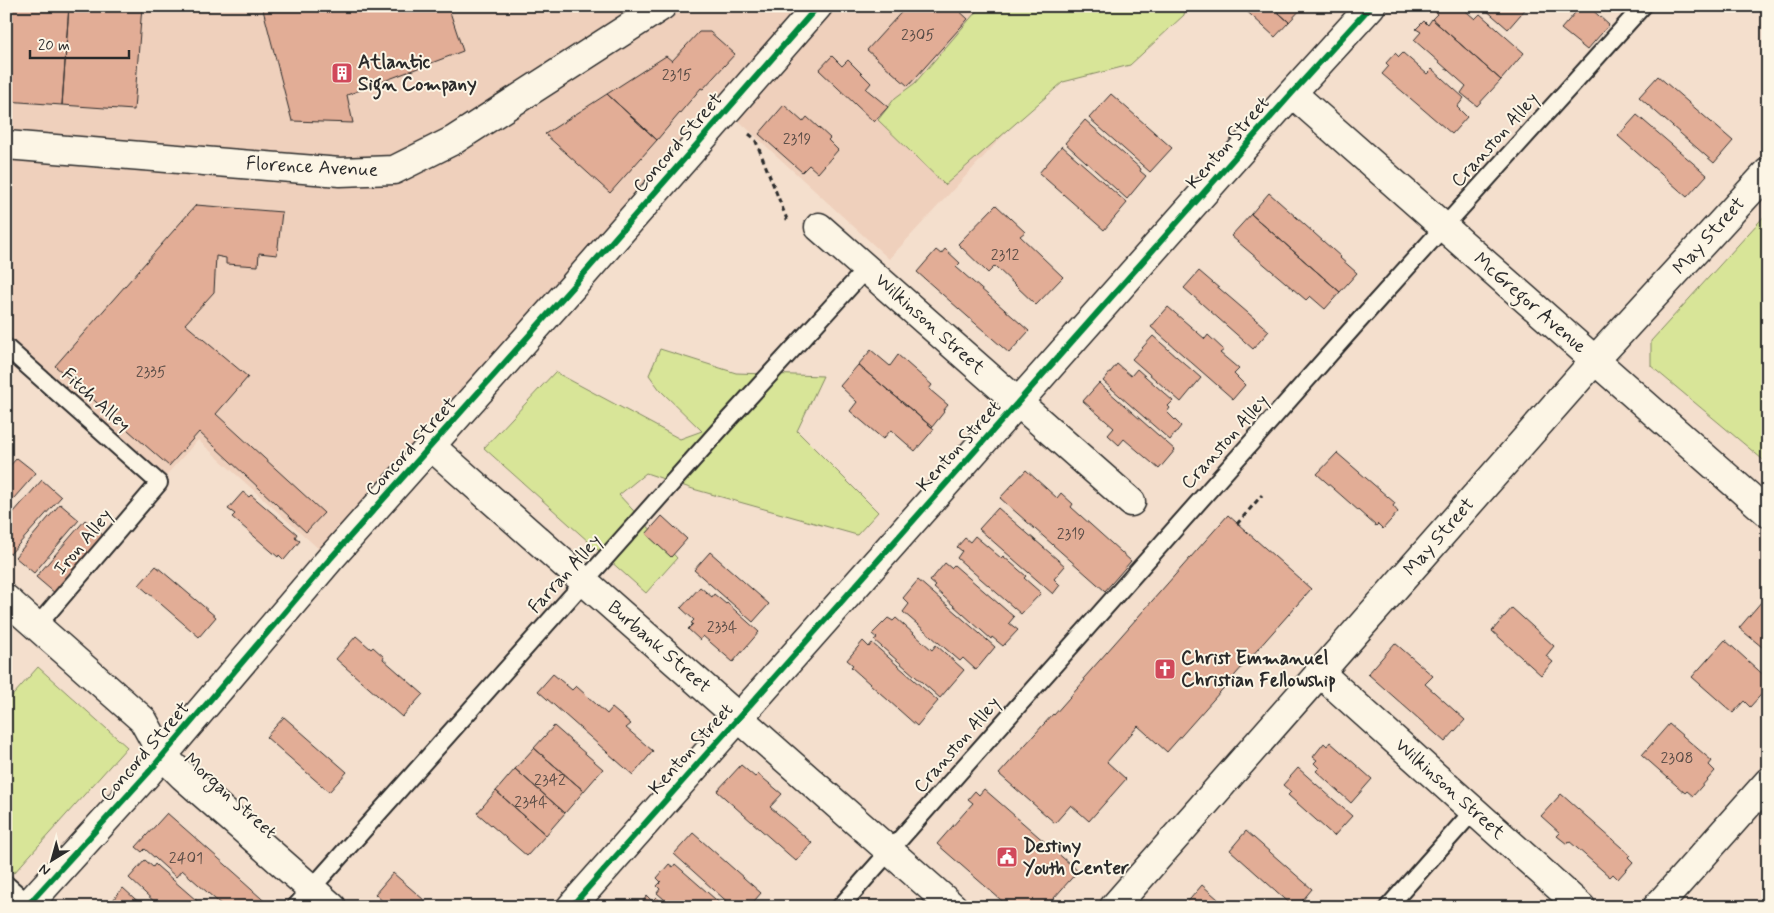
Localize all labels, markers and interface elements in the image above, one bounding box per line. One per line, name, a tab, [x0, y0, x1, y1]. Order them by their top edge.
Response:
house number: 2305	[901, 25, 935, 46]
scale bar	[30, 28, 129, 60]
text: 20 m	[38, 36, 70, 56]
place label: Atlantic Sign Company	[358, 50, 477, 100]
building icon: Atlantic Sign Company	[330, 61, 354, 85]
house number: 2315	[662, 65, 692, 86]
street label: Cranston Alley	[1446, 87, 1545, 194]
street label: Concord Street	[627, 88, 729, 198]
street label: Kenton Street	[1181, 91, 1275, 195]
house number: 2319	[783, 129, 811, 150]
street label: Florence Avenue	[245, 151, 379, 183]
street label: May Street	[1667, 192, 1751, 280]
house number: 2312	[991, 245, 1019, 266]
street label: McGregor Avenue	[1466, 247, 1592, 361]
street label: Wilkinson Street	[870, 268, 990, 380]
street label: Fitch Alley	[56, 362, 136, 438]
house number: 2335	[136, 362, 166, 383]
street label: Cranston Alley	[1176, 389, 1275, 496]
street label: Concord Street	[360, 392, 462, 502]
street label: Kenton Street	[911, 395, 1007, 497]
street label: May Street	[1398, 492, 1480, 582]
street label: Iron Alley	[48, 504, 119, 581]
house number: 2319	[1057, 524, 1085, 545]
street label: Farran Alley	[523, 529, 608, 620]
street label: Burbank Street	[602, 595, 716, 699]
house number: 2334	[707, 617, 737, 638]
place label: Christ Emmanuel Christian Fellowship	[1181, 646, 1336, 693]
church icon: Christ Emmanuel Christian Fellowship	[1153, 657, 1177, 681]
street label: Cranston Alley	[908, 691, 1007, 799]
street label: Concord Street	[94, 697, 196, 807]
street label: Kenton Street	[643, 698, 739, 800]
street label: Wilkinson Street	[1390, 733, 1510, 845]
street label: Morgan Street	[177, 747, 282, 846]
house number: 2308	[1660, 748, 1694, 769]
house number: 2342	[534, 770, 566, 791]
house number: 2344	[514, 792, 548, 813]
place label: Destiny Youth Center	[1023, 834, 1129, 881]
north arrow	[28, 836, 78, 886]
public building icon: Destiny Youth Center	[995, 845, 1019, 869]
house number: 2401	[169, 848, 203, 869]
text: N	[36, 860, 54, 880]

